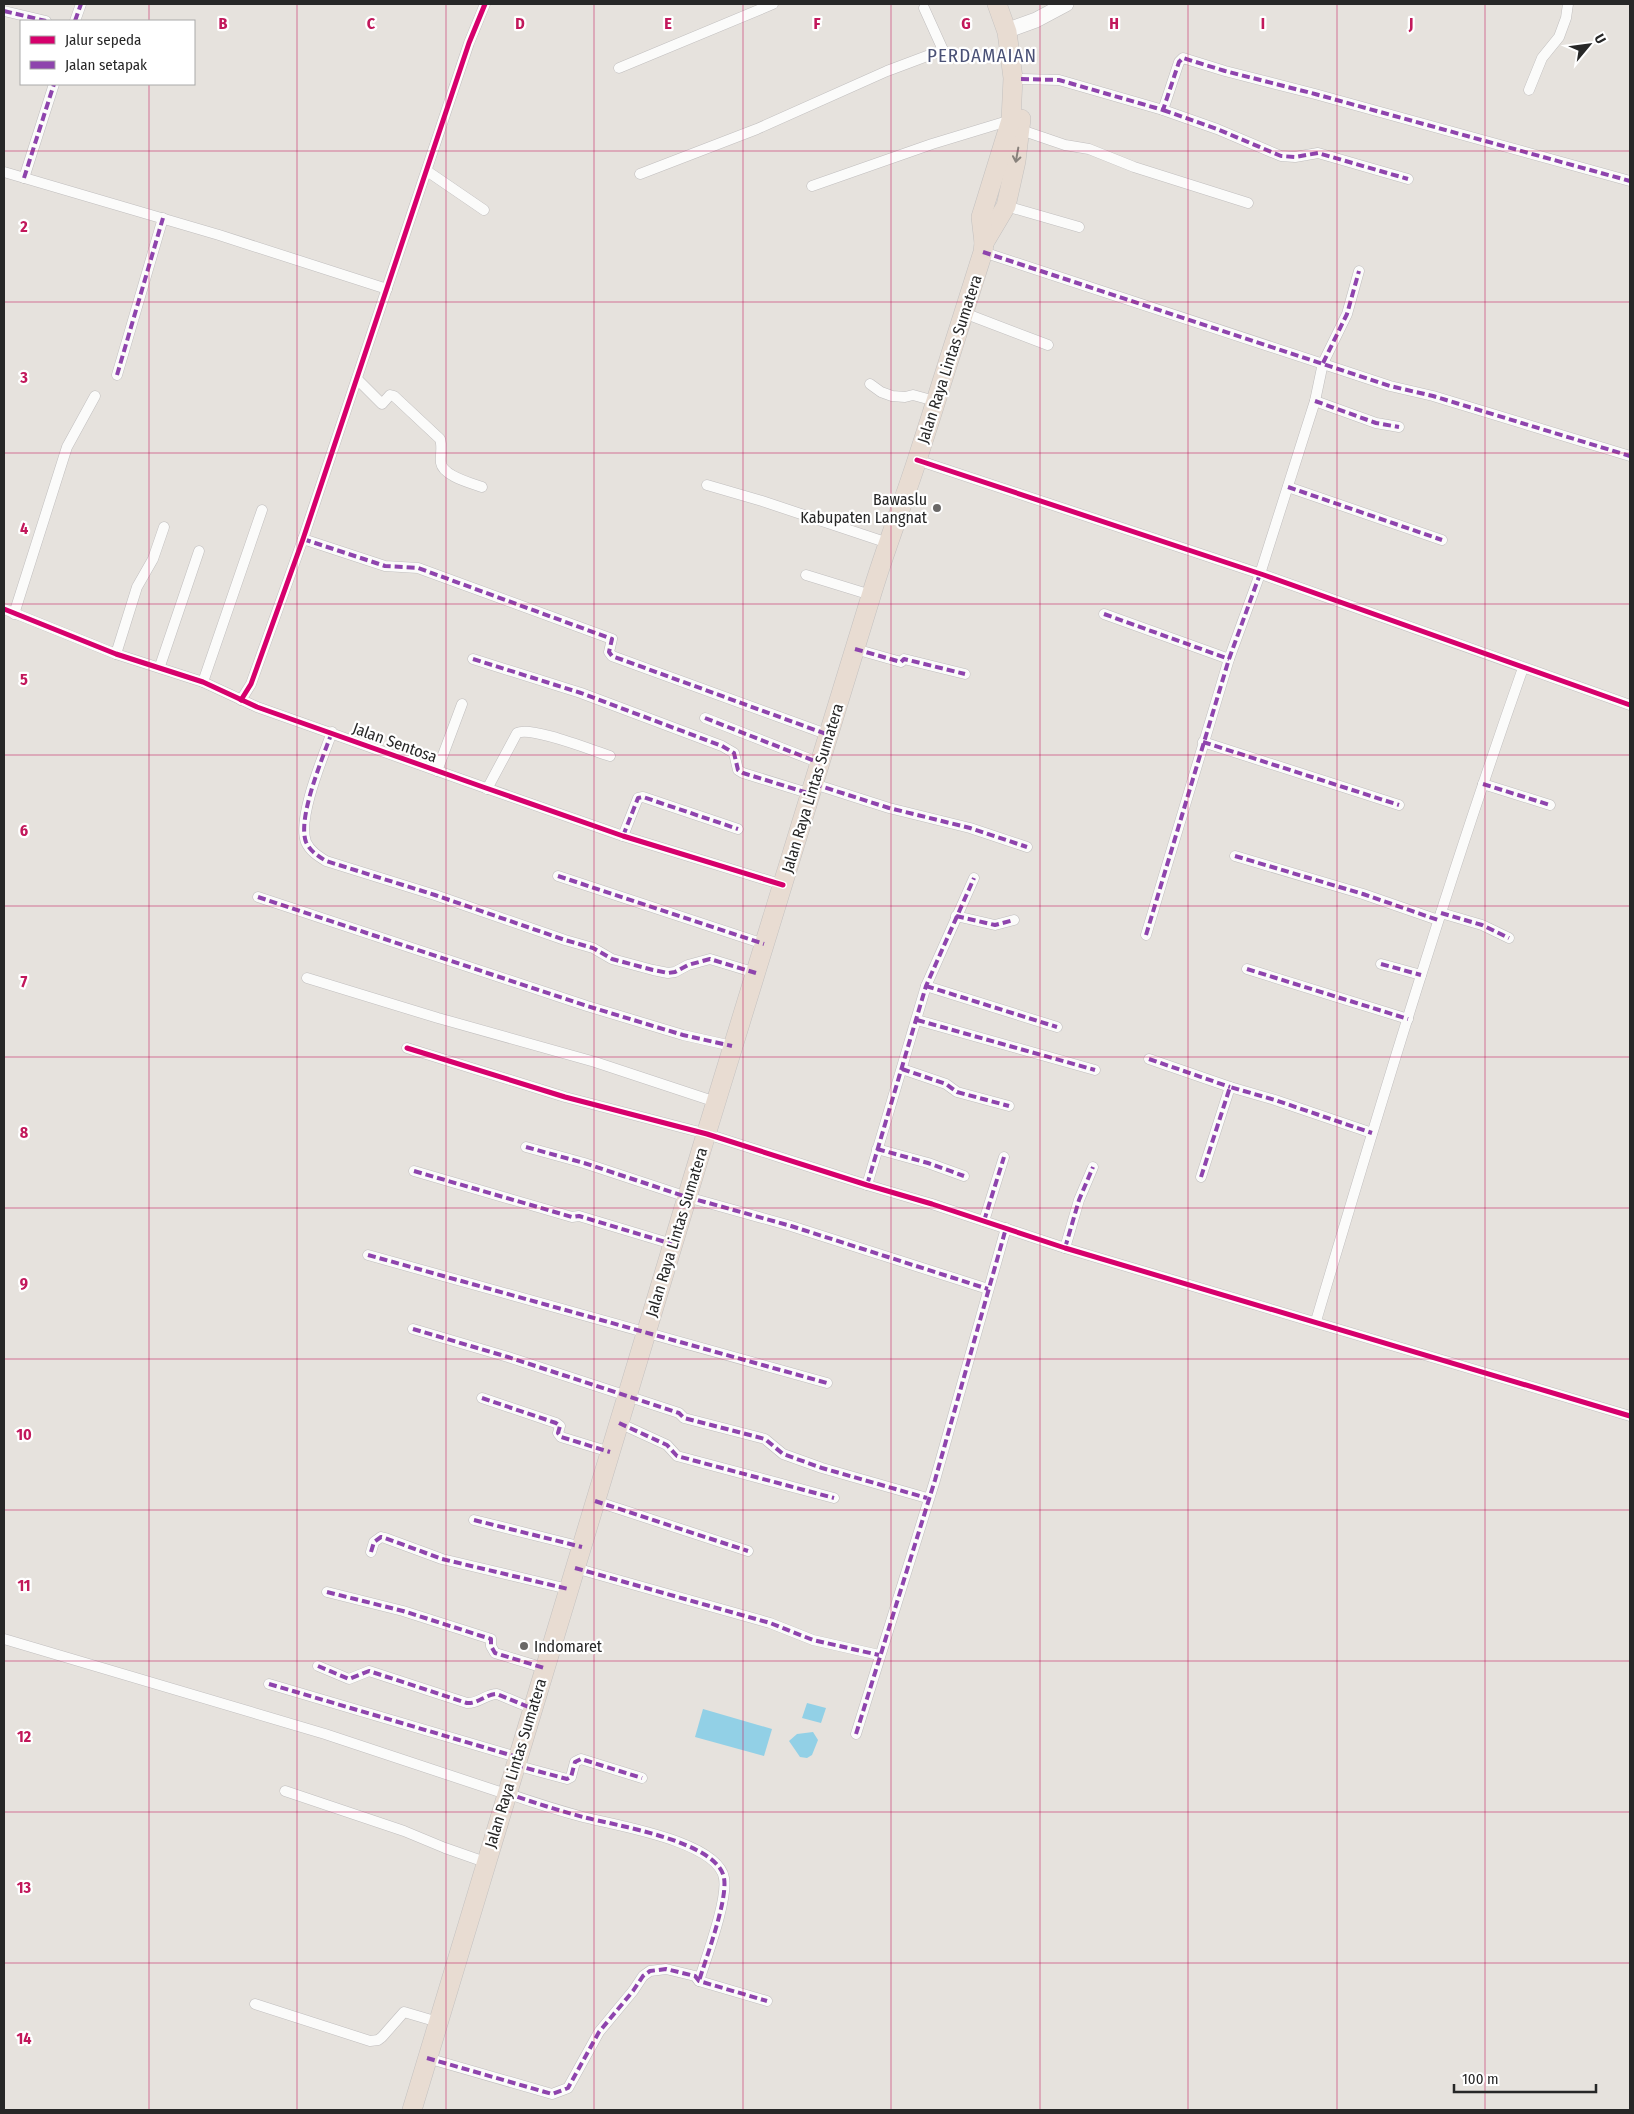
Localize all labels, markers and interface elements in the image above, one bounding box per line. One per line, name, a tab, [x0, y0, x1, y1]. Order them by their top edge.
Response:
text: B	[219, 14, 228, 33]
text: C	[367, 14, 376, 33]
text: D	[515, 14, 525, 33]
text: E	[664, 14, 672, 33]
text: F	[813, 14, 821, 33]
text: G	[961, 14, 971, 33]
text: H	[1109, 14, 1119, 33]
text: I	[1261, 14, 1265, 33]
text: J	[1408, 14, 1413, 33]
legend	[20, 20, 195, 85]
north arrow	[1564, 20, 1614, 70]
text: Jalur sepeda	[65, 31, 141, 49]
text: U	[1591, 31, 1609, 47]
district label: PERDAMAIAN	[927, 44, 1037, 67]
text: Jalan setapak	[65, 56, 147, 74]
one-way arrow	[1011, 147, 1021, 163]
text: 2	[19, 217, 28, 236]
street label: Jalan Raya Lintas Sumatera	[913, 272, 986, 446]
text: 3	[19, 368, 28, 387]
place label: Bawaslu Kabupaten Langnat	[800, 490, 928, 527]
marker: Bawaslu Kabupaten Langnat	[931, 502, 943, 514]
text: 4	[20, 519, 28, 538]
text: 5	[20, 670, 28, 689]
street label: Jalan Raya Lintas Sumatera	[778, 701, 847, 875]
street label: Jalan Sentosa	[350, 718, 440, 767]
text: 6	[20, 821, 28, 840]
text: 7	[21, 972, 28, 991]
text: 8	[20, 1123, 29, 1142]
street label: Jalan Raya Lintas Sumatera	[642, 1145, 711, 1319]
text: 9	[20, 1274, 28, 1293]
text: 10	[16, 1425, 32, 1444]
text: 11	[17, 1576, 31, 1595]
place label: Indomaret	[534, 1637, 603, 1656]
marker: Indomaret	[518, 1640, 530, 1652]
street label: Jalan Raya Lintas Sumatera	[481, 1676, 550, 1850]
text: 12	[17, 1727, 32, 1746]
text: 13	[17, 1878, 32, 1897]
text: 14	[17, 2029, 32, 2048]
scale bar	[1454, 2062, 1596, 2094]
text: 100 m	[1462, 2070, 1499, 2088]

